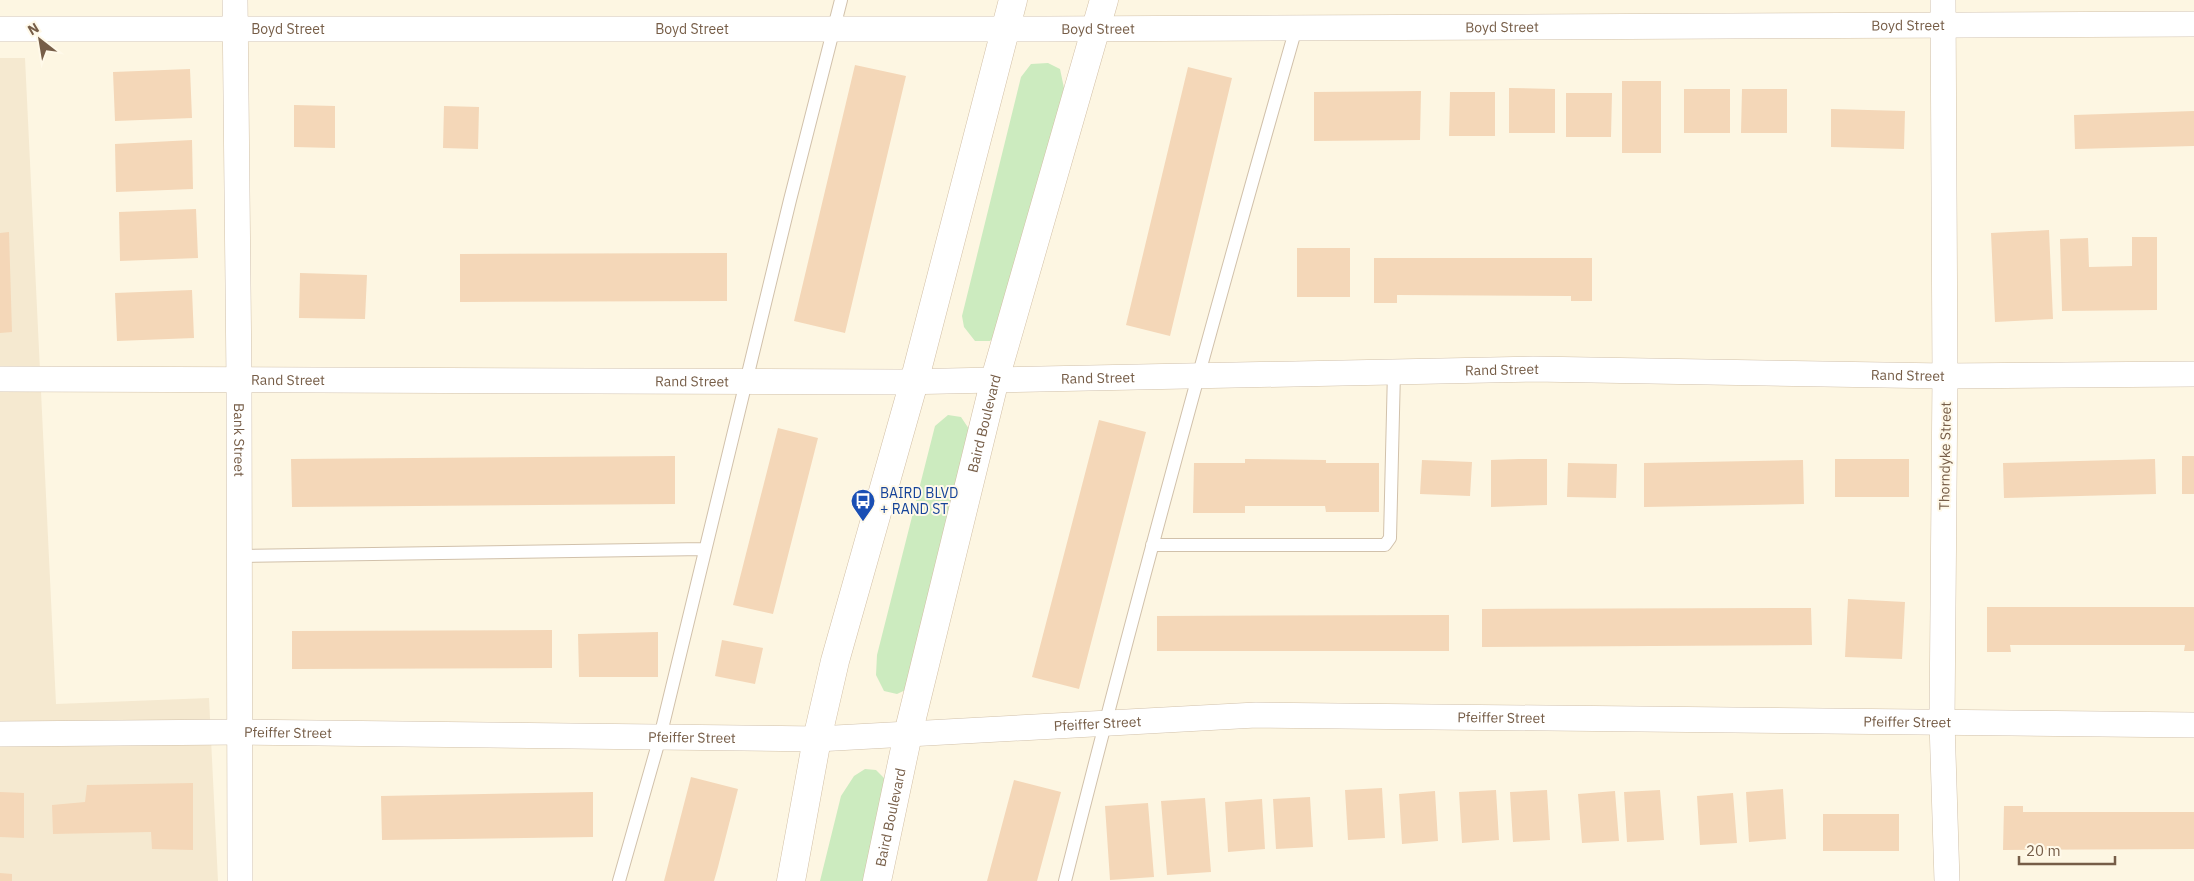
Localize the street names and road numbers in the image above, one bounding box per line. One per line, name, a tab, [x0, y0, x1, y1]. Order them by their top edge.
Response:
street label: Boyd Street	[1871, 16, 1945, 34]
street label: Boyd Street	[1465, 18, 1539, 36]
street label: Boyd Street	[251, 20, 325, 38]
street label: Boyd Street	[655, 20, 729, 38]
street label: Boyd Street	[1061, 20, 1135, 38]
street label: Rand Street	[1465, 360, 1539, 379]
street label: Rand Street	[1871, 366, 1945, 385]
street label: Rand Street	[1061, 368, 1135, 388]
street label: Rand Street	[251, 371, 325, 389]
street label: Rand Street	[655, 372, 729, 390]
street label: Baird Boulevard	[963, 372, 1005, 474]
street label: Thorndyke Street	[1935, 402, 1955, 510]
street label: Bank Street	[230, 403, 248, 477]
street label: Pfeiffer Street	[1457, 708, 1545, 727]
street label: Pfeiffer Street	[1053, 712, 1142, 735]
street label: Pfeiffer Street	[1863, 712, 1951, 731]
street label: Pfeiffer Street	[244, 723, 332, 742]
street label: Pfeiffer Street	[648, 728, 736, 747]
street label: Baird Boulevard	[871, 766, 910, 868]

